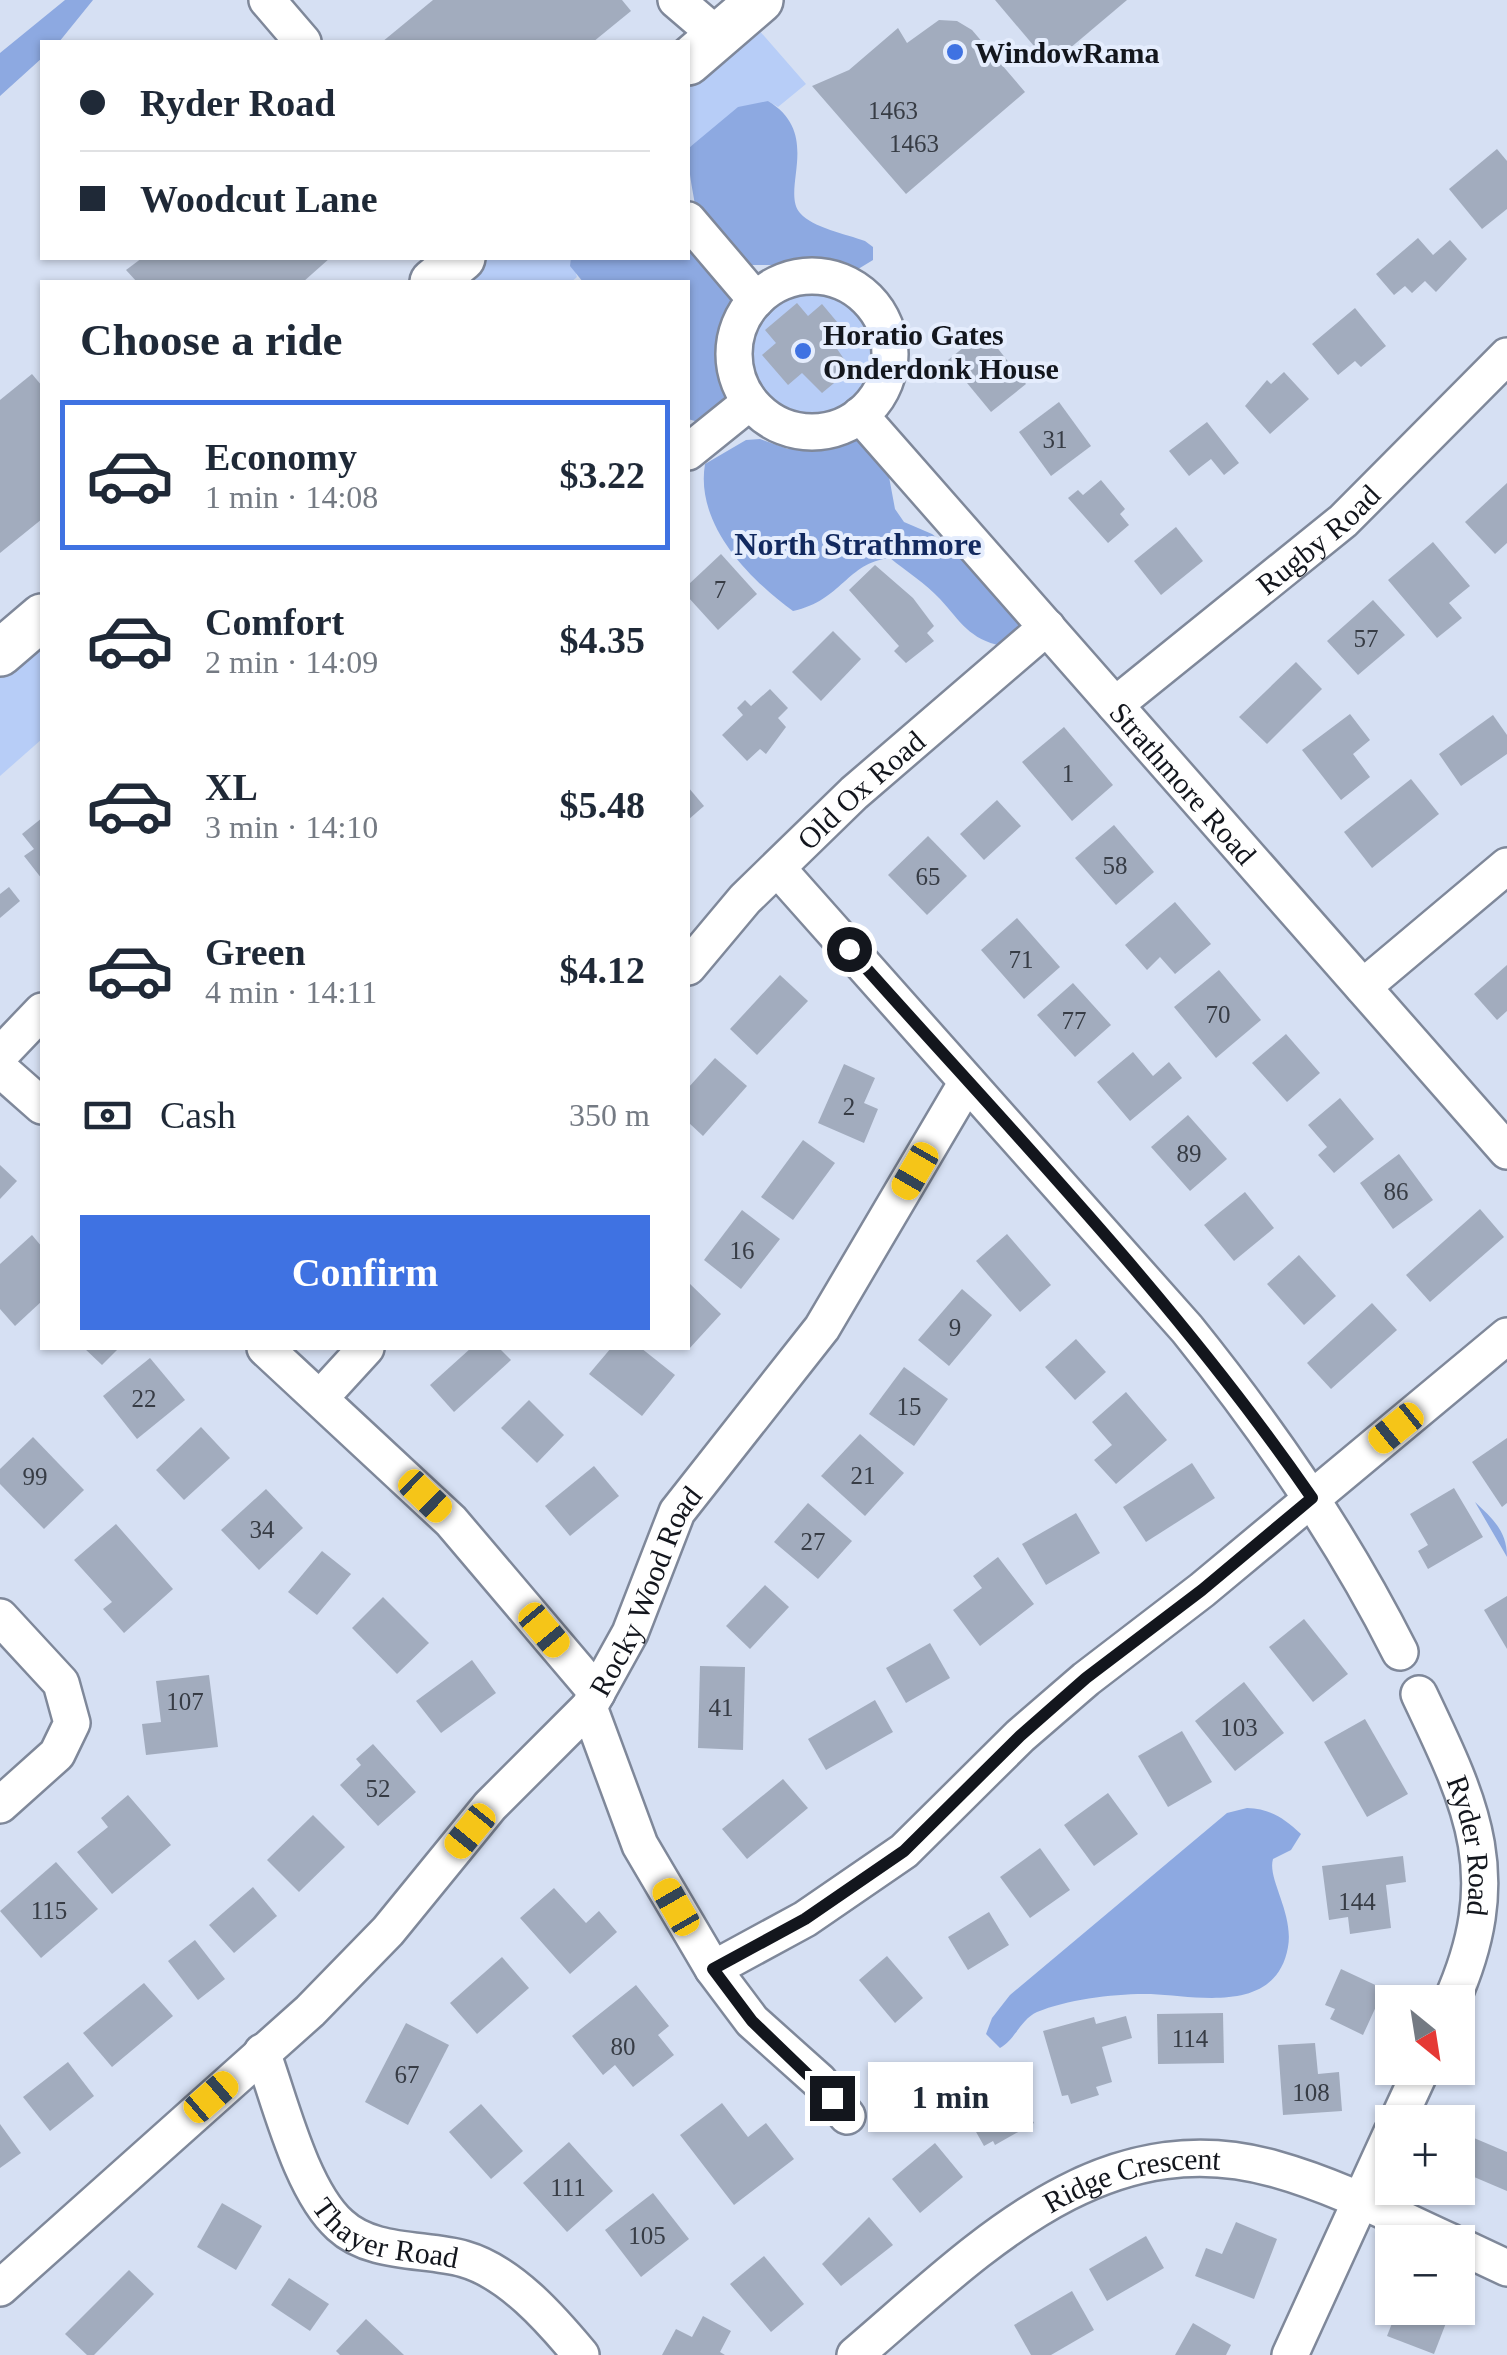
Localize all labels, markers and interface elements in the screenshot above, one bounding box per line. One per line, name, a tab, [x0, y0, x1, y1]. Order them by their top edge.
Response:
place label: WindowRama	[975, 36, 1159, 69]
marker: WindowRama	[944, 41, 966, 63]
text: Ryder Road	[140, 82, 335, 124]
house number: 1463	[868, 97, 918, 124]
house number: 1463	[889, 130, 939, 157]
text: Woodcut Lane	[140, 178, 378, 220]
text: Choose a ride	[80, 315, 343, 365]
place label: Horatio Gates Onderdonk House	[823, 318, 1059, 385]
marker: Horatio Gates Onderdonk House	[792, 340, 814, 362]
house number: 31	[1043, 426, 1068, 453]
icon: car	[85, 430, 175, 520]
text: Economy	[205, 436, 357, 478]
text: $3.22	[560, 454, 645, 496]
street label: Rugby Road	[1250, 478, 1386, 601]
text: 1 min · 14:08	[205, 479, 378, 515]
district label: North Strathmore	[734, 526, 982, 562]
house number: 7	[714, 576, 726, 603]
icon: car	[85, 595, 175, 685]
text: Comfort	[205, 601, 344, 643]
text: $4.35	[560, 619, 645, 661]
house number: 57	[1354, 625, 1379, 652]
text: 2 min · 14:09	[205, 644, 378, 680]
street label: Strathmore Road	[1104, 695, 1263, 871]
street label: Old Ox Road	[790, 724, 931, 856]
icon: car	[85, 760, 175, 850]
house number: 1	[1062, 760, 1074, 787]
text: XL	[205, 766, 258, 808]
text: $5.48	[560, 784, 645, 826]
text: 3 min · 14:10	[205, 809, 378, 845]
house number: 58	[1103, 852, 1128, 879]
house number: 65	[916, 863, 941, 890]
icon: car	[85, 925, 175, 1015]
route start	[827, 927, 872, 972]
text: Green	[205, 931, 306, 973]
house number: 71	[1009, 946, 1034, 973]
text: $4.12	[560, 949, 645, 991]
text: 4 min · 14:11	[205, 974, 377, 1010]
house number: 70	[1206, 1001, 1231, 1028]
house number: 77	[1062, 1007, 1087, 1034]
icon: cash	[80, 1088, 135, 1143]
house number: 2	[843, 1093, 855, 1120]
text: Cash	[160, 1094, 236, 1136]
text: 350 m	[569, 1097, 650, 1133]
car	[887, 1138, 943, 1204]
house number: 89	[1177, 1140, 1202, 1167]
house number: 86	[1384, 1178, 1409, 1205]
button: Confirm	[80, 1215, 650, 1330]
house number: 16	[730, 1237, 755, 1264]
house number: 9	[949, 1314, 961, 1341]
house number: 22	[132, 1385, 157, 1412]
house number: 15	[897, 1393, 922, 1420]
car	[1363, 1397, 1429, 1459]
house number: 21	[851, 1462, 876, 1489]
house number: 99	[23, 1463, 48, 1490]
car	[393, 1464, 457, 1528]
street label: Rocky Wood Road	[582, 1480, 707, 1701]
house number: 34	[250, 1516, 275, 1543]
house number: 27	[801, 1528, 826, 1555]
car	[513, 1597, 575, 1663]
house number: 107	[166, 1688, 204, 1715]
house number: 41	[709, 1694, 734, 1721]
house number: 103	[1220, 1714, 1258, 1741]
street label: Ryder Road	[1441, 1771, 1496, 1918]
house number: 52	[366, 1775, 391, 1802]
car	[439, 1798, 501, 1864]
car	[648, 1874, 704, 1940]
house number: 144	[1338, 1888, 1376, 1915]
house number: 115	[31, 1897, 67, 1924]
north arrow	[1375, 1985, 1475, 2085]
map controls	[1375, 1985, 1475, 2325]
house number: 114	[1172, 2025, 1209, 2052]
house number: 80	[611, 2033, 636, 2060]
house number: 67	[395, 2061, 420, 2088]
callout: 1 min	[867, 2063, 1032, 2133]
car	[179, 2066, 243, 2128]
route end	[810, 2076, 855, 2121]
text: 1 min	[912, 2079, 989, 2115]
house number: 108	[1292, 2079, 1330, 2106]
button: +	[1375, 2105, 1475, 2205]
street label: Ridge Crescent	[1037, 2142, 1222, 2219]
house number: 111	[550, 2174, 586, 2201]
street label: Thayer Road	[307, 2191, 461, 2274]
house number: 105	[628, 2222, 666, 2249]
button: −	[1375, 2225, 1475, 2325]

